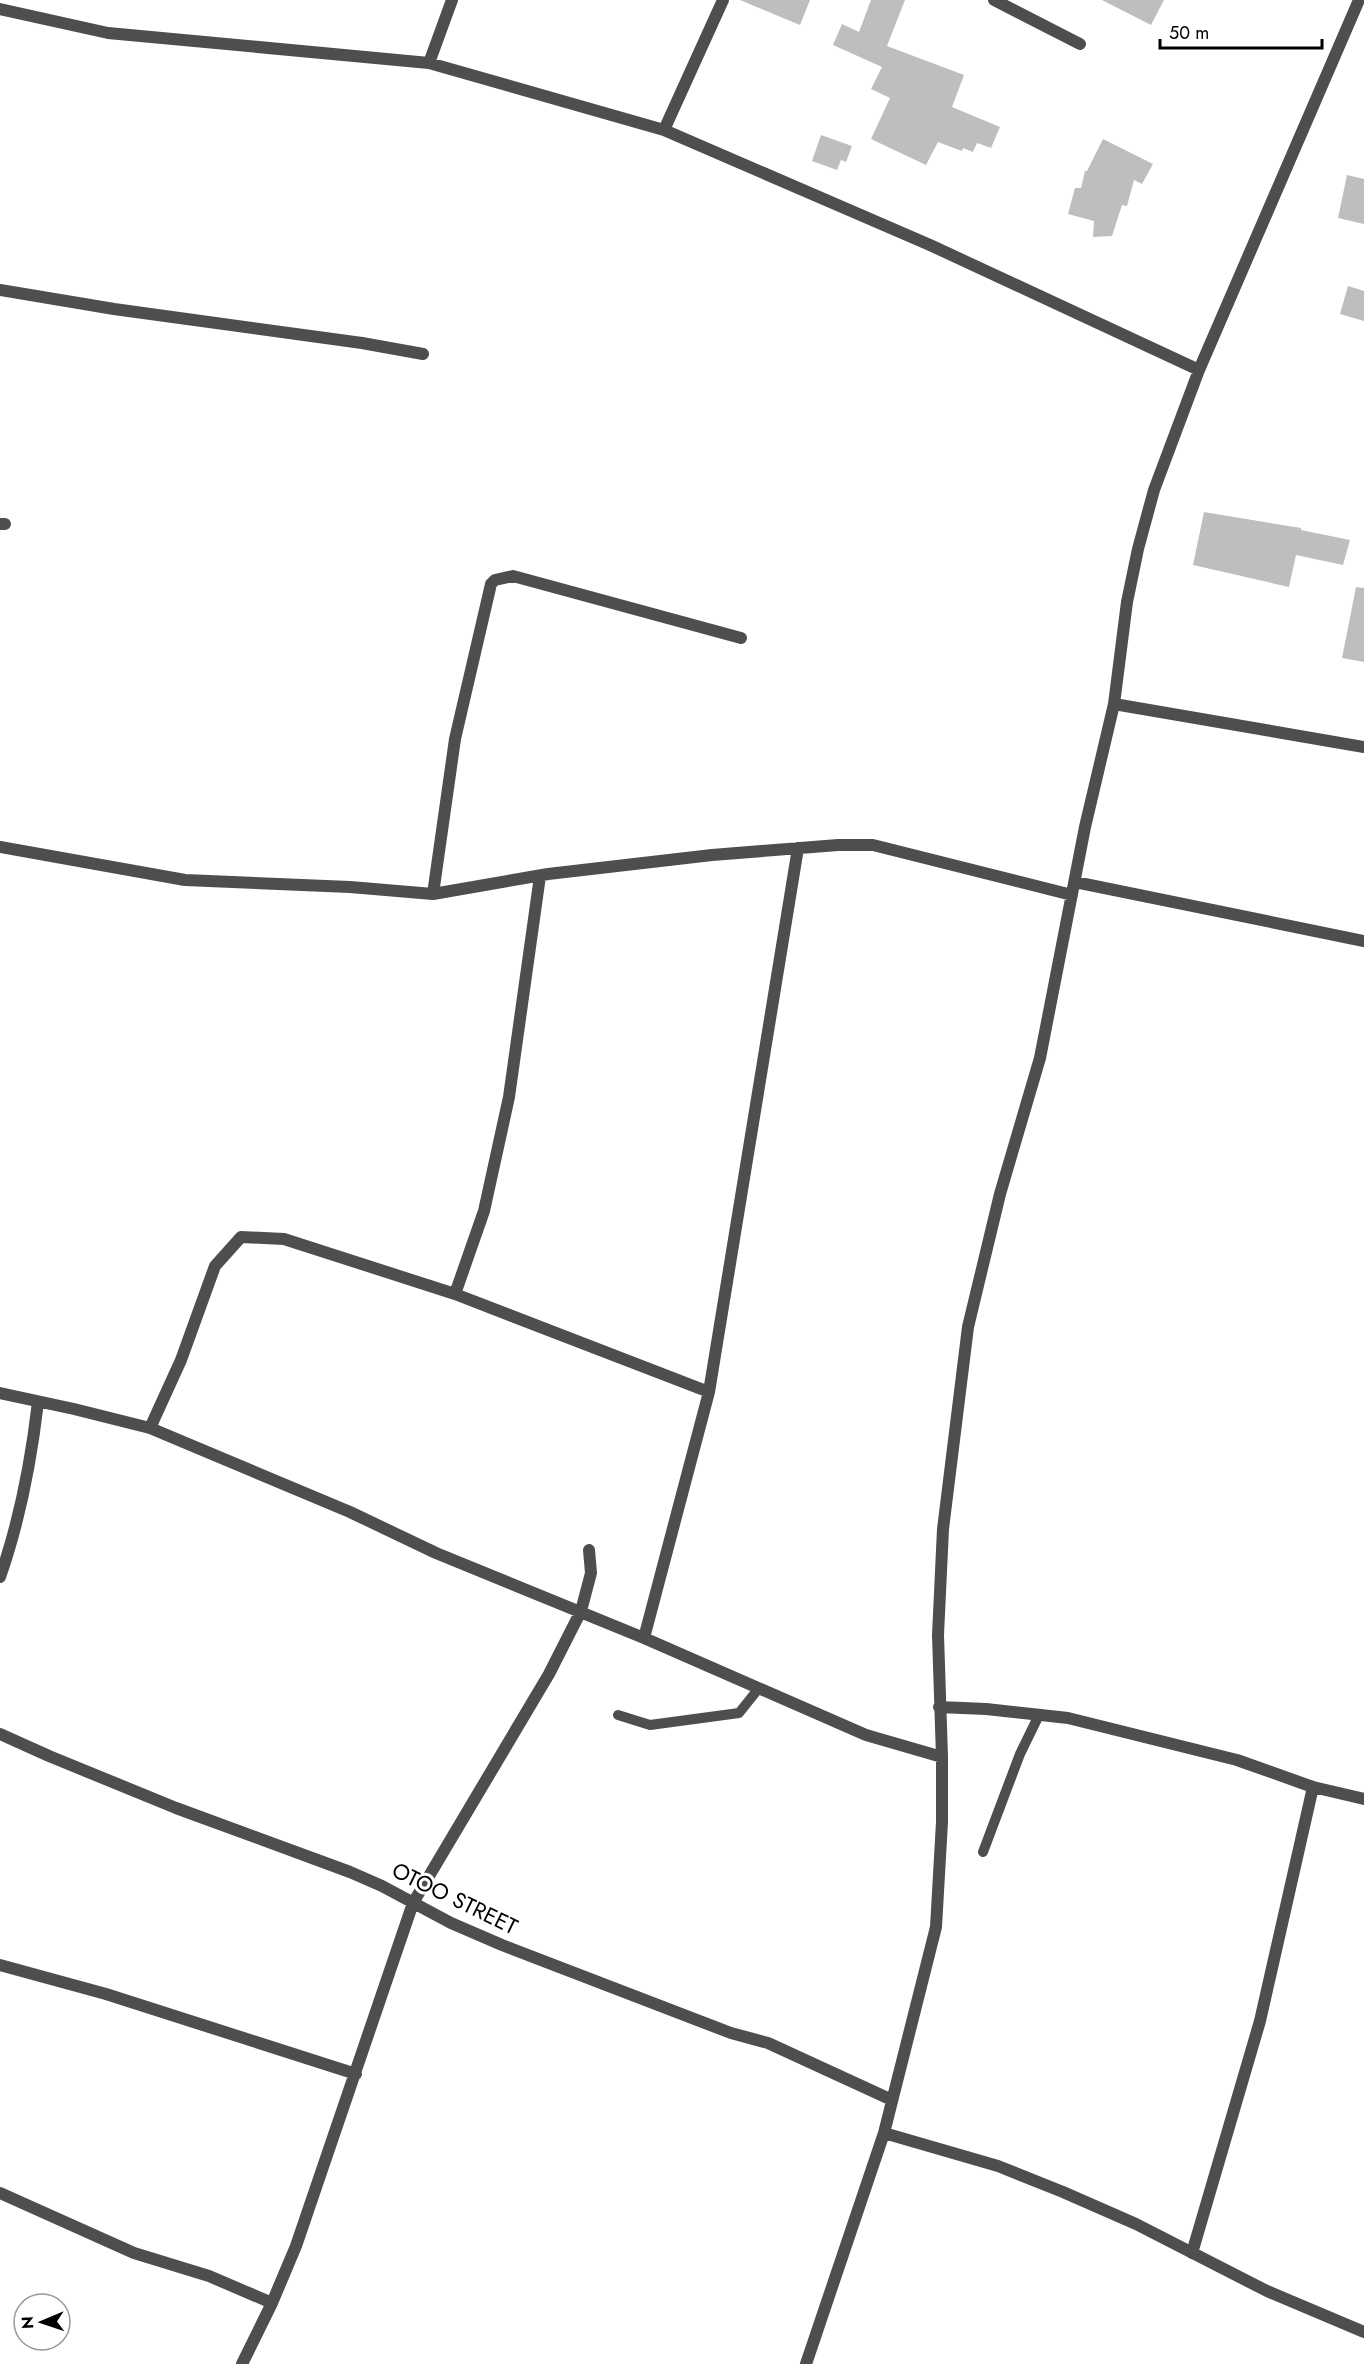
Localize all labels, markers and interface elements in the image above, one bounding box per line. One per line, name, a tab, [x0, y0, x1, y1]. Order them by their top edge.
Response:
scale bar	[1160, 12, 1322, 50]
text: 50 m	[1169, 20, 1209, 46]
street label: OTOO STREET	[387, 1854, 524, 1943]
north arrow	[12, 2292, 72, 2352]
text: N	[16, 2316, 39, 2329]

